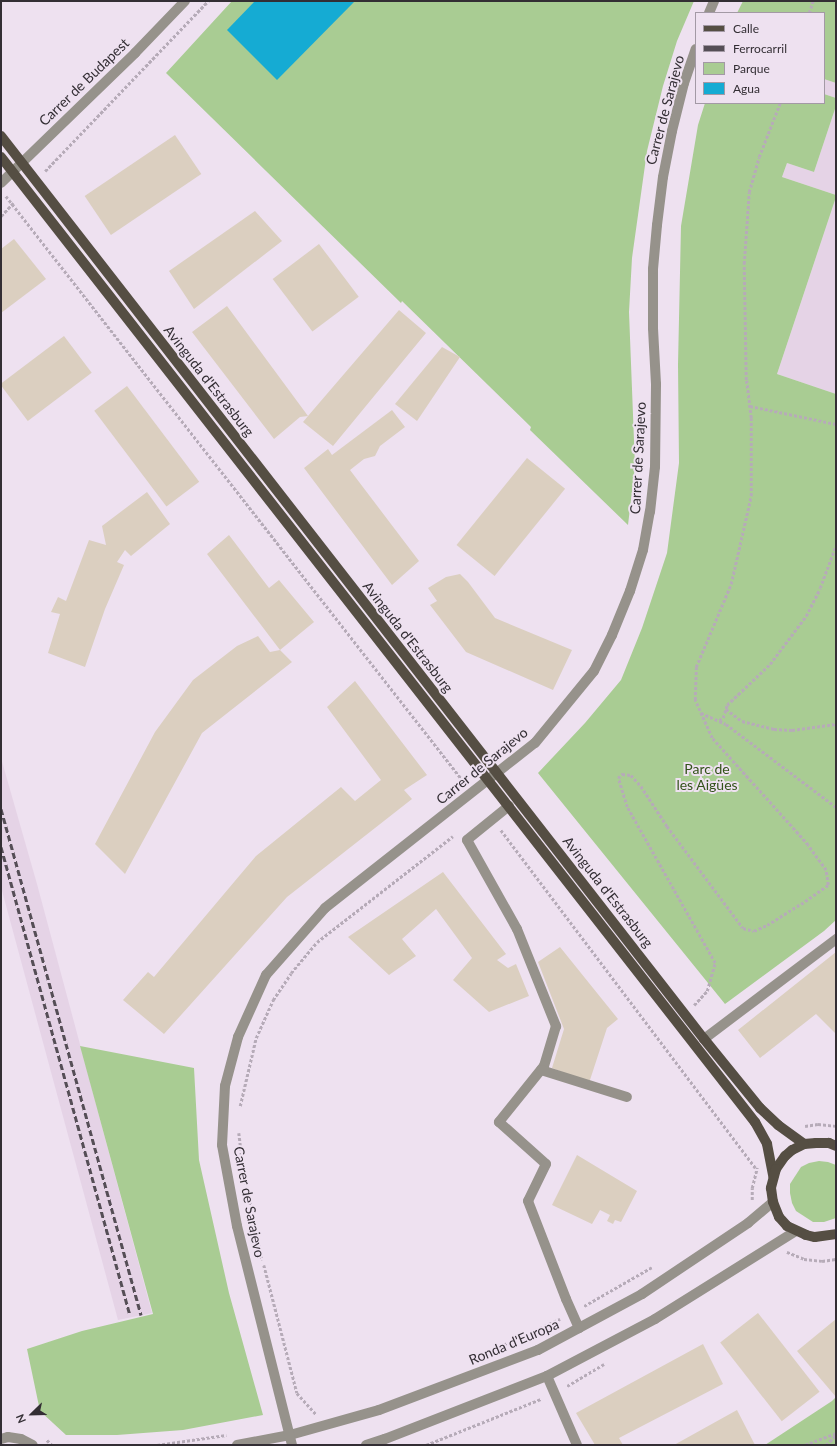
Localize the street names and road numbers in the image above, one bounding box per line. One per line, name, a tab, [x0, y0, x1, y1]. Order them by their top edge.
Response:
street label: Carrer de Budapest	[35, 35, 133, 129]
street label: Carrer de Sarajevo	[642, 53, 688, 167]
street label: Avinguda d'Estrasburg	[160, 322, 258, 440]
street label: Carrer de Sarajevo	[627, 401, 649, 515]
street label: Avinguda d'Estrasburg	[359, 578, 457, 696]
street label: Carrer de Sarajevo	[433, 724, 531, 808]
street label: Avinguda d'Estrasburg	[559, 833, 657, 951]
street label: Carrer de Sarajevo	[230, 1145, 268, 1259]
street label: Ronda d'Europa	[466, 1315, 562, 1369]

